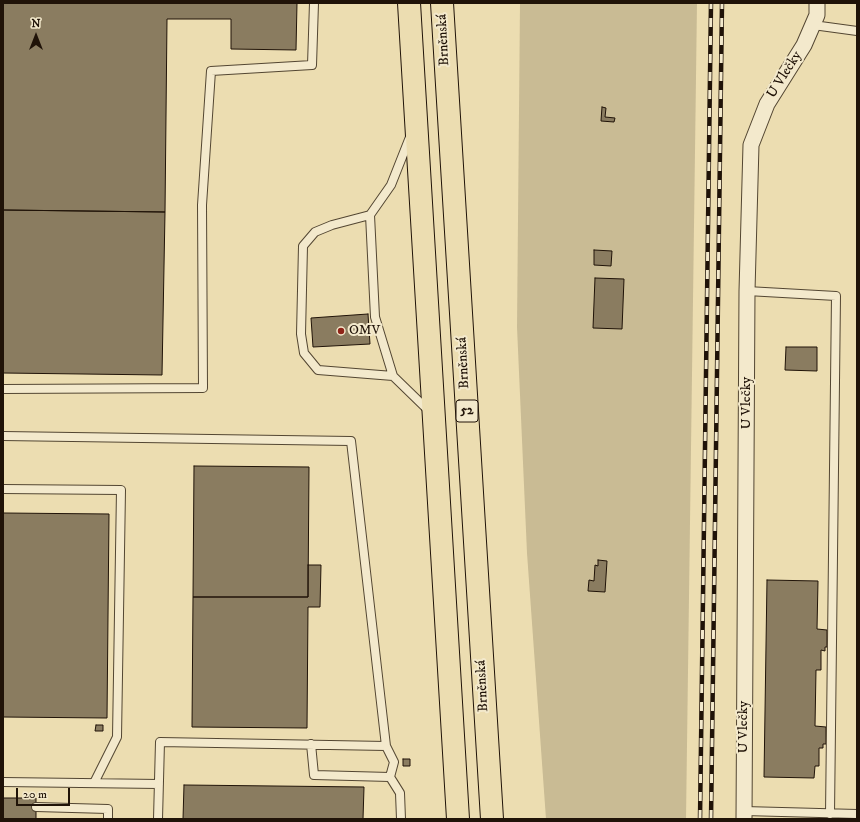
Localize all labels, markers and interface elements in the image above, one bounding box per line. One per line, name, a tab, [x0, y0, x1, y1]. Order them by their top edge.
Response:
street label: Brněnská	[434, 14, 454, 66]
north arrow	[16, 16, 56, 56]
text: N	[31, 17, 41, 31]
street label: U Vlečky	[764, 48, 806, 102]
place label: OMV	[349, 323, 380, 339]
marker: OMV	[336, 326, 346, 336]
street label: Brněnská	[454, 337, 474, 389]
street label: U Vlečky	[739, 377, 755, 429]
road number: 52	[456, 400, 478, 422]
street label: Brněnská	[473, 660, 493, 712]
street label: U Vlečky	[736, 701, 752, 753]
scale bar	[18, 780, 72, 806]
text: 20 m	[23, 787, 47, 802]

